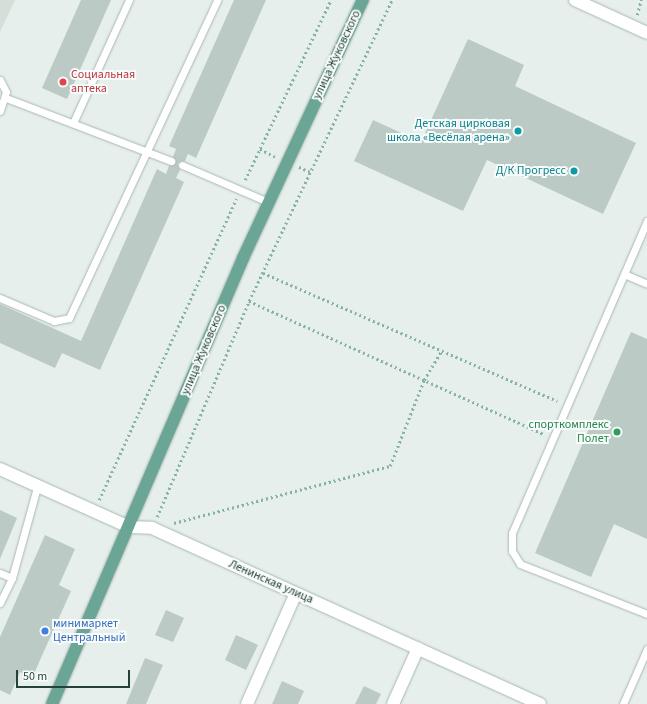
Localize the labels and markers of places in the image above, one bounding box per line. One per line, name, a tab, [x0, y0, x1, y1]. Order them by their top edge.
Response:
place label: Социальная аптека	[71, 68, 135, 96]
marker: Социальная аптека	[58, 77, 68, 87]
place label: Детская цирковая школа «Весёлая арена»	[387, 117, 510, 145]
marker: Детская цирковая школа «Весёлая арена»	[513, 126, 523, 136]
place label: Д/К Прогресс	[496, 164, 566, 178]
marker: Д/К Прогресс	[569, 166, 579, 176]
place label: спорткомплекс Полет	[528, 418, 609, 446]
marker: спорткомплекс Полет	[612, 427, 622, 437]
place label: минимаркет Центральный	[53, 617, 125, 645]
marker: минимаркет Центральный	[40, 626, 50, 636]

